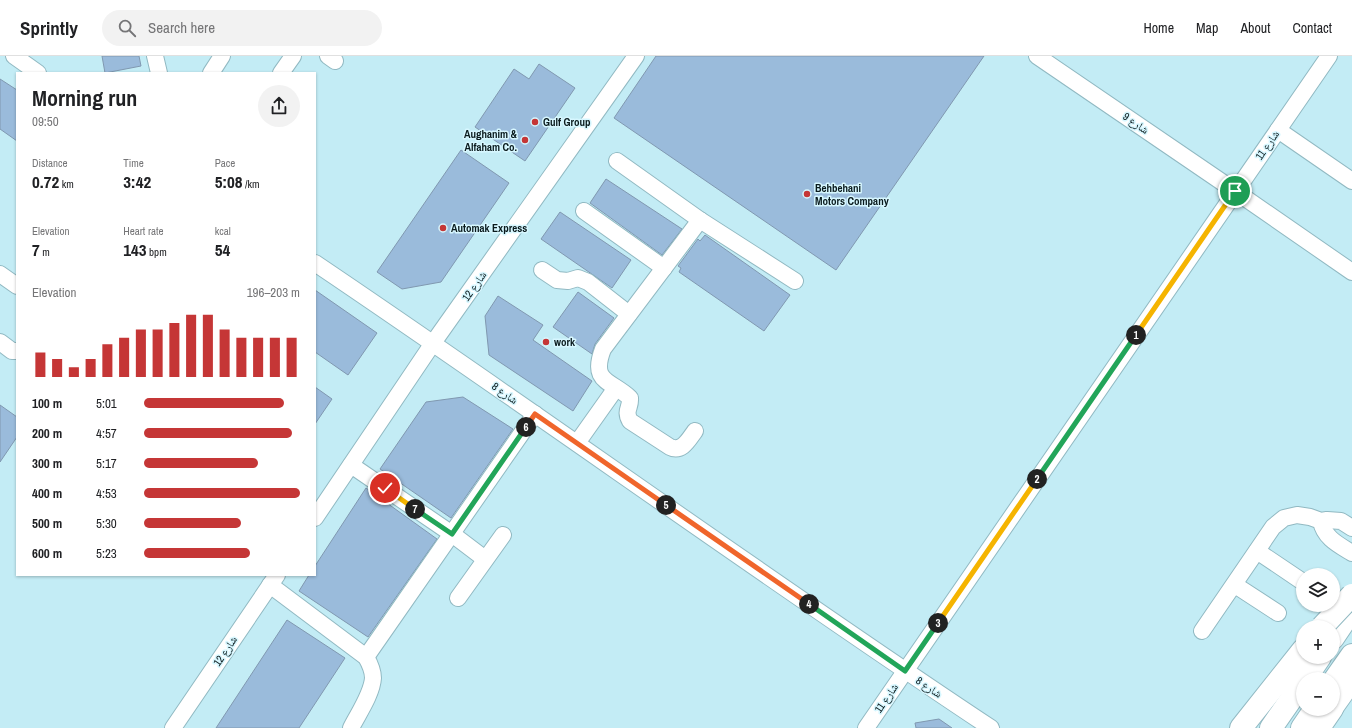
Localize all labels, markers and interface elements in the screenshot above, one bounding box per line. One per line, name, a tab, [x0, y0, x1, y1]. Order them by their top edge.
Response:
search box	[102, 10, 382, 46]
text: Sprintly	[20, 15, 78, 41]
icon: search	[116, 17, 138, 39]
text: Search here	[148, 17, 215, 38]
text: Home	[1143, 19, 1174, 37]
text: Map	[1196, 19, 1218, 37]
text: About	[1240, 19, 1270, 37]
text: Contact	[1292, 19, 1332, 37]
text: Morning run	[32, 83, 137, 113]
button: share	[258, 85, 300, 127]
street label: شارع 9	[1120, 109, 1152, 137]
text: 09:50	[32, 113, 59, 130]
place label: Gulf Group	[543, 115, 591, 129]
marker: Gulf Group	[530, 117, 540, 127]
place label: Aughanim & Alfaham Co.	[464, 127, 517, 154]
street label: شارع 11	[1252, 128, 1282, 162]
marker: Aughanim & Alfaham Co.	[520, 135, 530, 145]
text: Distance	[32, 156, 68, 170]
text: Time	[123, 156, 144, 170]
text: Pace	[215, 156, 235, 170]
text: 0.72	[32, 170, 59, 193]
text: 3:42	[123, 170, 151, 193]
text: 5:08	[215, 170, 243, 193]
pin	[1218, 174, 1252, 208]
text: km	[59, 177, 74, 191]
text: /km	[243, 177, 260, 191]
icon: arrive	[1224, 180, 1246, 202]
place label: Behbehani Motors Company	[815, 181, 889, 208]
marker: Behbehani Motors Company	[802, 189, 812, 199]
place label: Automak Express	[451, 221, 527, 235]
marker: Automak Express	[438, 223, 448, 233]
text: Elevation	[32, 224, 70, 238]
text: Heart rate	[123, 224, 163, 238]
text: kcal	[215, 224, 231, 238]
text: 7	[32, 238, 40, 261]
text: 143	[123, 238, 147, 261]
text: 54	[215, 238, 230, 261]
text: m	[40, 245, 50, 259]
text: bpm	[147, 245, 167, 259]
street label: شارع 12	[459, 268, 489, 304]
text: Elevation	[32, 284, 76, 301]
text: 196–203 m	[247, 284, 300, 301]
pin: 1	[1126, 325, 1146, 345]
text: 1	[1133, 328, 1139, 342]
place label: work	[554, 335, 576, 349]
marker: work	[541, 337, 551, 347]
street label: شارع 8	[489, 379, 521, 407]
text: 100 m	[32, 395, 62, 412]
text: 5:01	[96, 395, 117, 412]
pin: 6	[516, 417, 536, 437]
text: 6	[523, 420, 529, 434]
text: 200 m	[32, 425, 62, 442]
text: 4:57	[96, 425, 117, 442]
text: 300 m	[32, 455, 62, 472]
text: 5:17	[96, 455, 117, 472]
pin: 2	[1027, 469, 1047, 489]
pin	[368, 471, 402, 505]
text: 2	[1034, 472, 1040, 486]
icon: check	[374, 477, 396, 499]
text: 400 m	[32, 485, 62, 502]
text: 4:53	[96, 485, 117, 502]
pin: 5	[656, 495, 676, 515]
text: 5	[663, 498, 669, 512]
pin: 7	[405, 499, 425, 519]
text: 7	[412, 502, 418, 516]
text: 500 m	[32, 515, 62, 532]
text: 5:30	[96, 515, 117, 532]
text: 600 m	[32, 545, 62, 562]
text: 5:23	[96, 545, 117, 562]
map controls	[1296, 568, 1340, 716]
button: layers	[1296, 568, 1340, 612]
pin: 4	[799, 594, 819, 614]
text: 4	[806, 597, 812, 611]
pin: 3	[928, 613, 948, 633]
text: 3	[935, 616, 941, 630]
button: +	[1296, 620, 1340, 664]
street label: شارع 12	[210, 633, 240, 669]
button: −	[1296, 672, 1340, 716]
street label: شارع 8	[913, 673, 945, 701]
street label: شارع 11	[871, 680, 901, 716]

